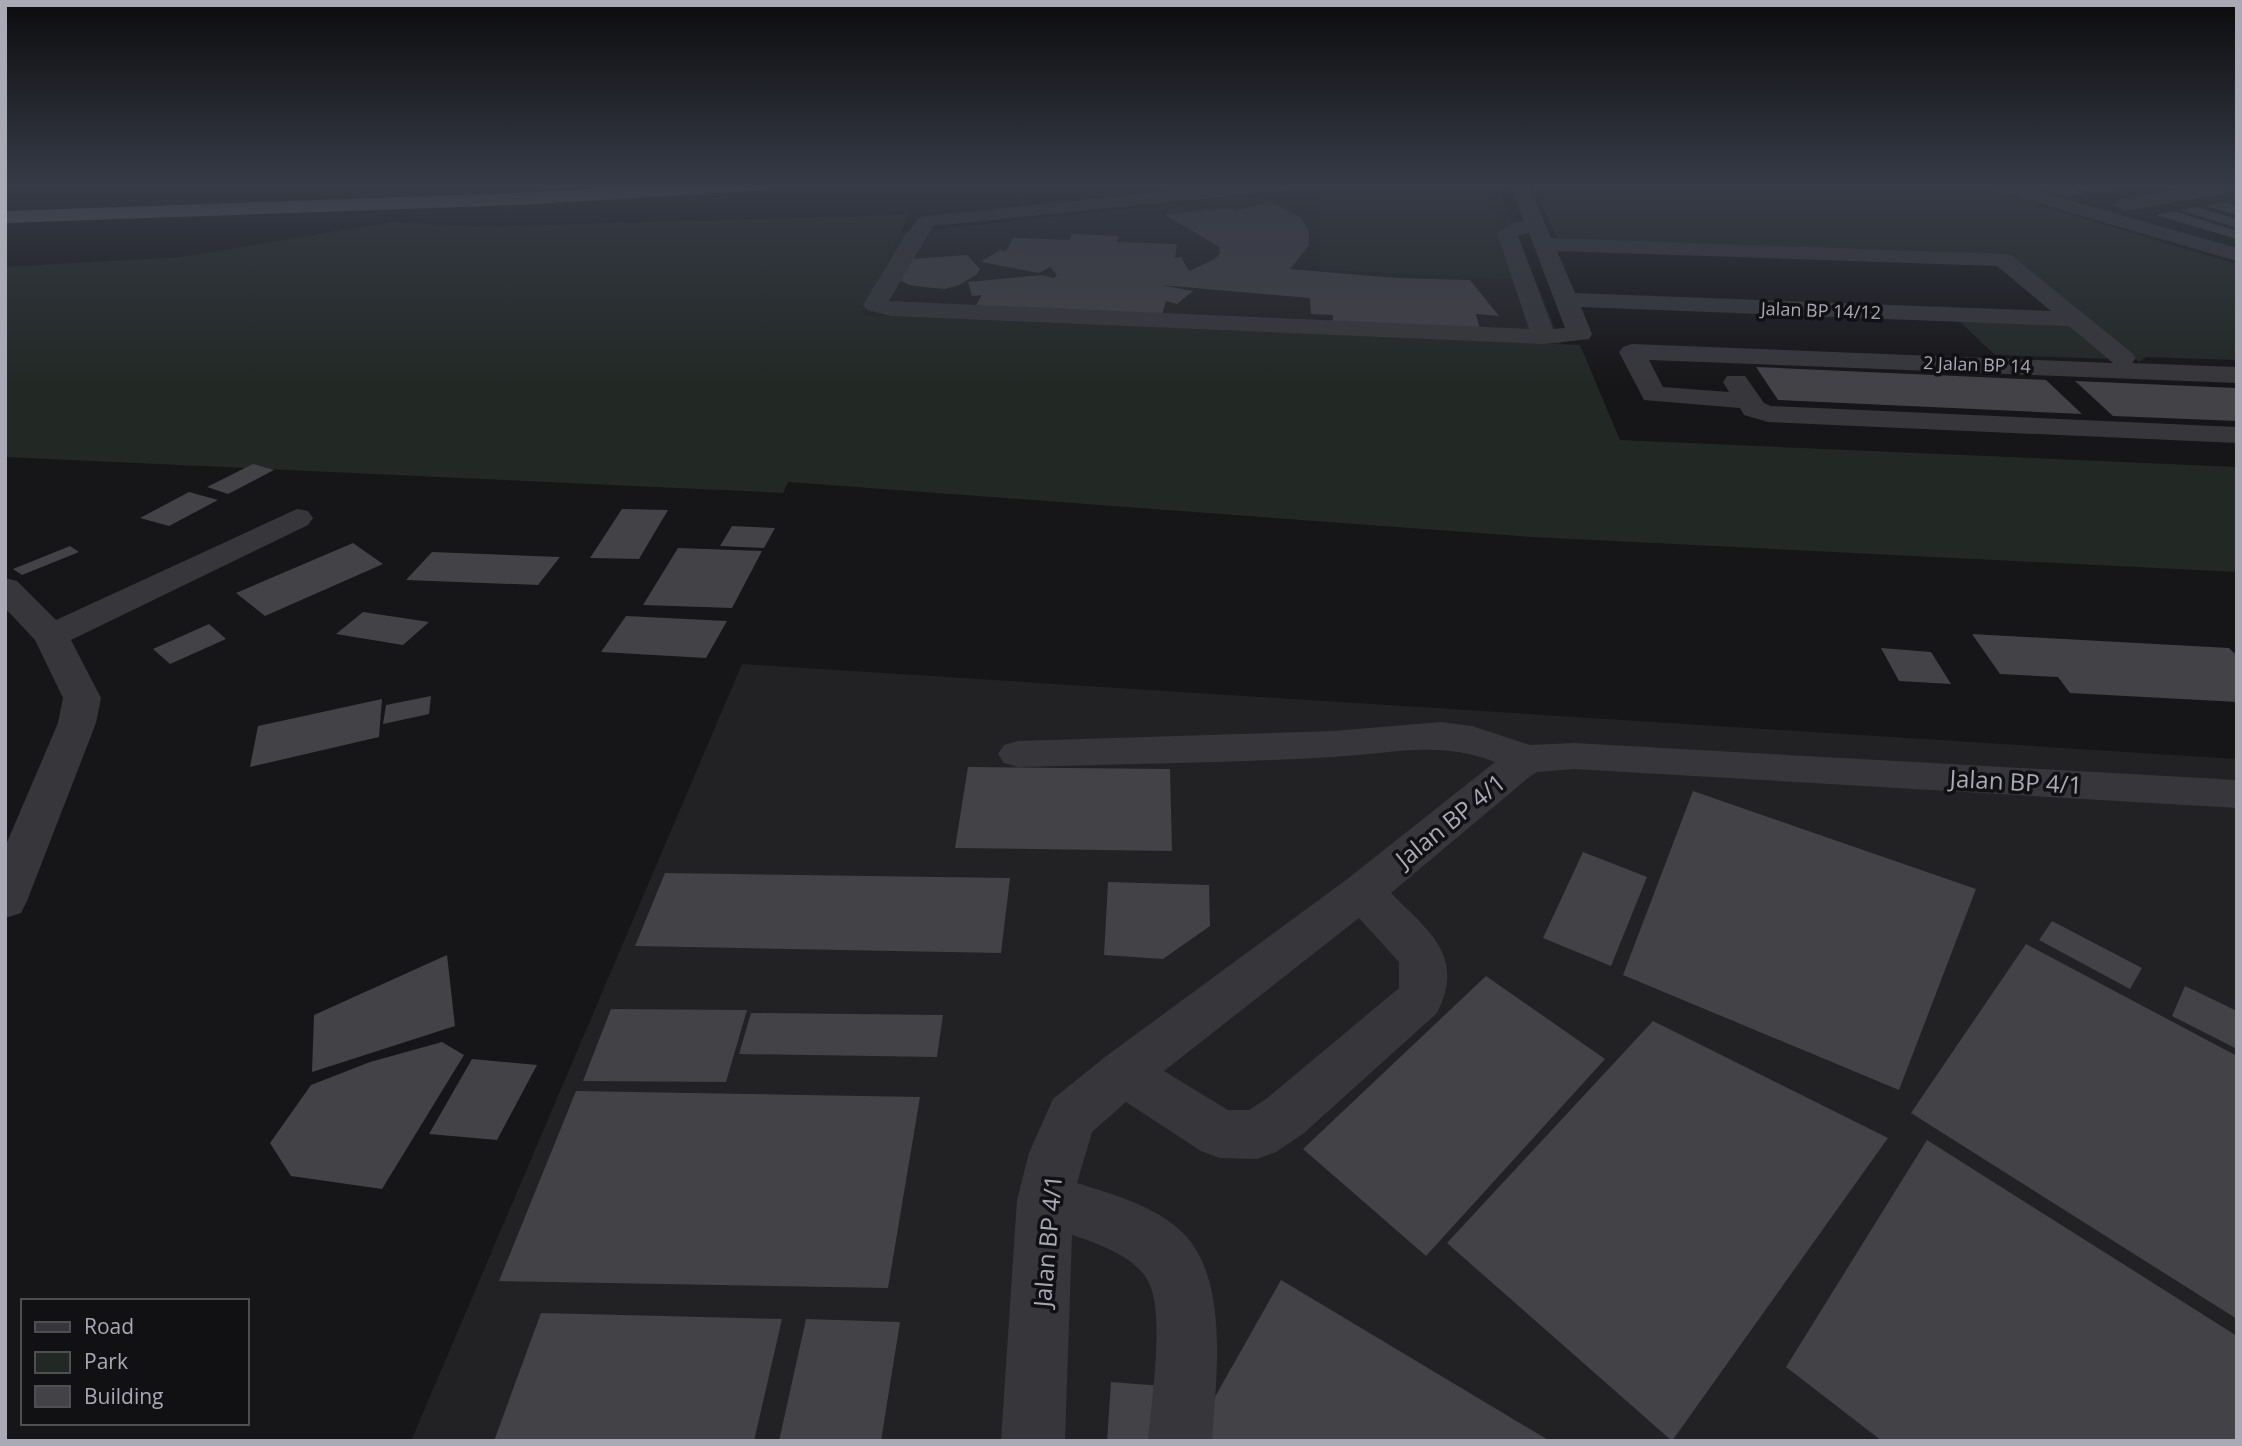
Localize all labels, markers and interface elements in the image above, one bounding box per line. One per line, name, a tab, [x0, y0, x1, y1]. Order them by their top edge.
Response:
street label: Jalan BP 14/12	[1759, 296, 1881, 324]
street label: 2 Jalan BP 14	[1923, 350, 2031, 378]
street label: Jalan BP 4/1	[1947, 761, 2083, 801]
street label: Jalan BP 4/1	[1387, 765, 1512, 876]
street label: Jalan BP 4/1	[1025, 1174, 1069, 1310]
legend	[21, 1299, 248, 1425]
text: Road	[84, 1312, 134, 1340]
text: Park	[84, 1347, 128, 1375]
text: Building	[84, 1382, 163, 1410]

